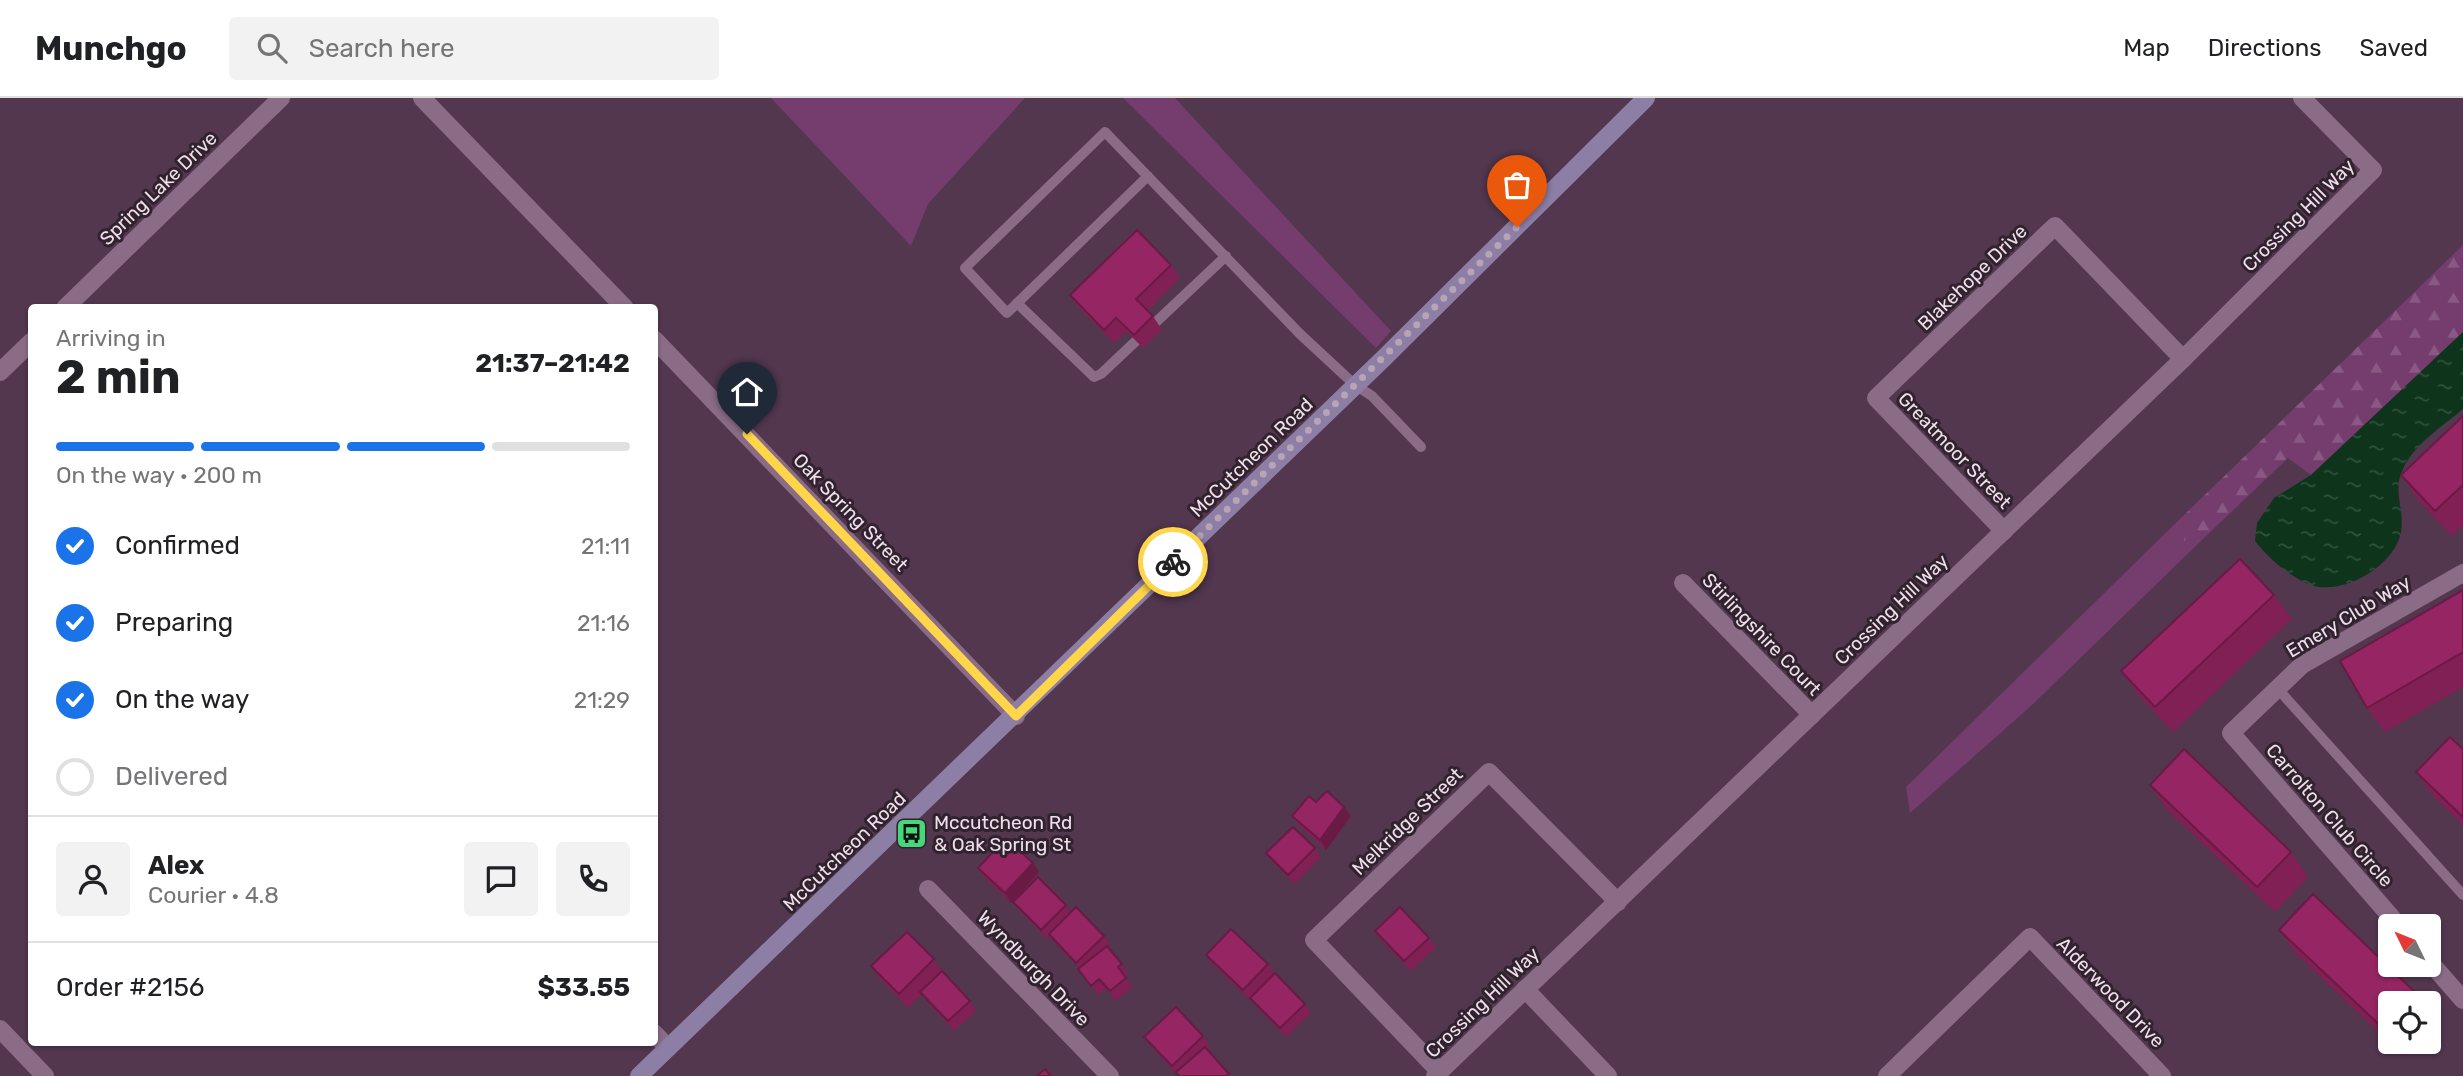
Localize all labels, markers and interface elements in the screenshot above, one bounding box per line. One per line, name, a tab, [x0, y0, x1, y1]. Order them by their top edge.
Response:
search box	[229, 17, 719, 80]
text: Munchgo	[35, 29, 187, 68]
icon: search	[253, 29, 291, 67]
text: Search here	[309, 33, 455, 64]
text: Map	[2123, 34, 2170, 62]
text: Directions	[2208, 34, 2321, 62]
text: Saved	[2359, 34, 2428, 62]
street label: Spring Lake Drive	[95, 127, 222, 250]
street label: Crossing Hill Way	[2237, 154, 2359, 276]
pin	[1487, 155, 1547, 227]
icon: bag	[1498, 166, 1536, 204]
street label: Blakehope Drive	[1913, 220, 2032, 335]
text: Arriving in	[56, 324, 166, 352]
text: 21:37–21:42	[475, 348, 630, 379]
text: 2 min	[56, 350, 181, 405]
pin	[717, 362, 777, 434]
icon: home	[728, 373, 766, 411]
street label: Greatmoor Street	[1893, 387, 2017, 514]
street label: McCutcheon Road	[1185, 393, 1318, 522]
street label: Oak Spring Street	[789, 449, 913, 577]
text: On the way · 200 m	[56, 461, 262, 489]
icon: check	[56, 527, 94, 565]
courier	[1138, 527, 1208, 597]
text: Confirmed	[115, 530, 240, 561]
text: 21:11	[581, 532, 630, 560]
icon: bike	[1154, 543, 1192, 581]
street label: Crossing Hill Way	[1830, 549, 1953, 670]
street label: Stirlingshire Court	[1697, 568, 1826, 701]
street label: Emery Club Way	[2282, 570, 2415, 663]
icon: check	[56, 604, 94, 642]
text: Preparing	[115, 607, 233, 638]
text: 21:16	[577, 609, 630, 637]
icon: check	[56, 681, 94, 719]
text: On the way	[115, 684, 249, 715]
text: 21:29	[574, 686, 630, 714]
street label: Carrolton Club Circle	[2261, 739, 2398, 892]
text: Delivered	[115, 761, 228, 792]
street label: Melkridge Street	[1347, 762, 1468, 880]
street label: McCutcheon Road	[778, 787, 911, 916]
place label: Mccutcheon Rd & Oak Spring St	[934, 811, 1072, 856]
bus stop icon: Mccutcheon Rd & Oak Spring St	[894, 816, 928, 850]
button: person	[56, 842, 130, 916]
button: chat	[464, 842, 538, 916]
button: phone	[556, 842, 630, 916]
text: Alex	[148, 850, 204, 881]
text: Courier · 4.8	[148, 881, 279, 909]
street label: Wyndburgh Drive	[973, 906, 1095, 1031]
north arrow	[2378, 914, 2441, 976]
map controls	[2378, 914, 2441, 1054]
street label: Alderwood Drive	[2052, 932, 2169, 1052]
street label: Crossing Hill Way	[1421, 942, 1544, 1063]
text: Order #2156	[56, 972, 205, 1003]
text: $33.55	[537, 972, 630, 1003]
button: locate	[2378, 991, 2441, 1054]

